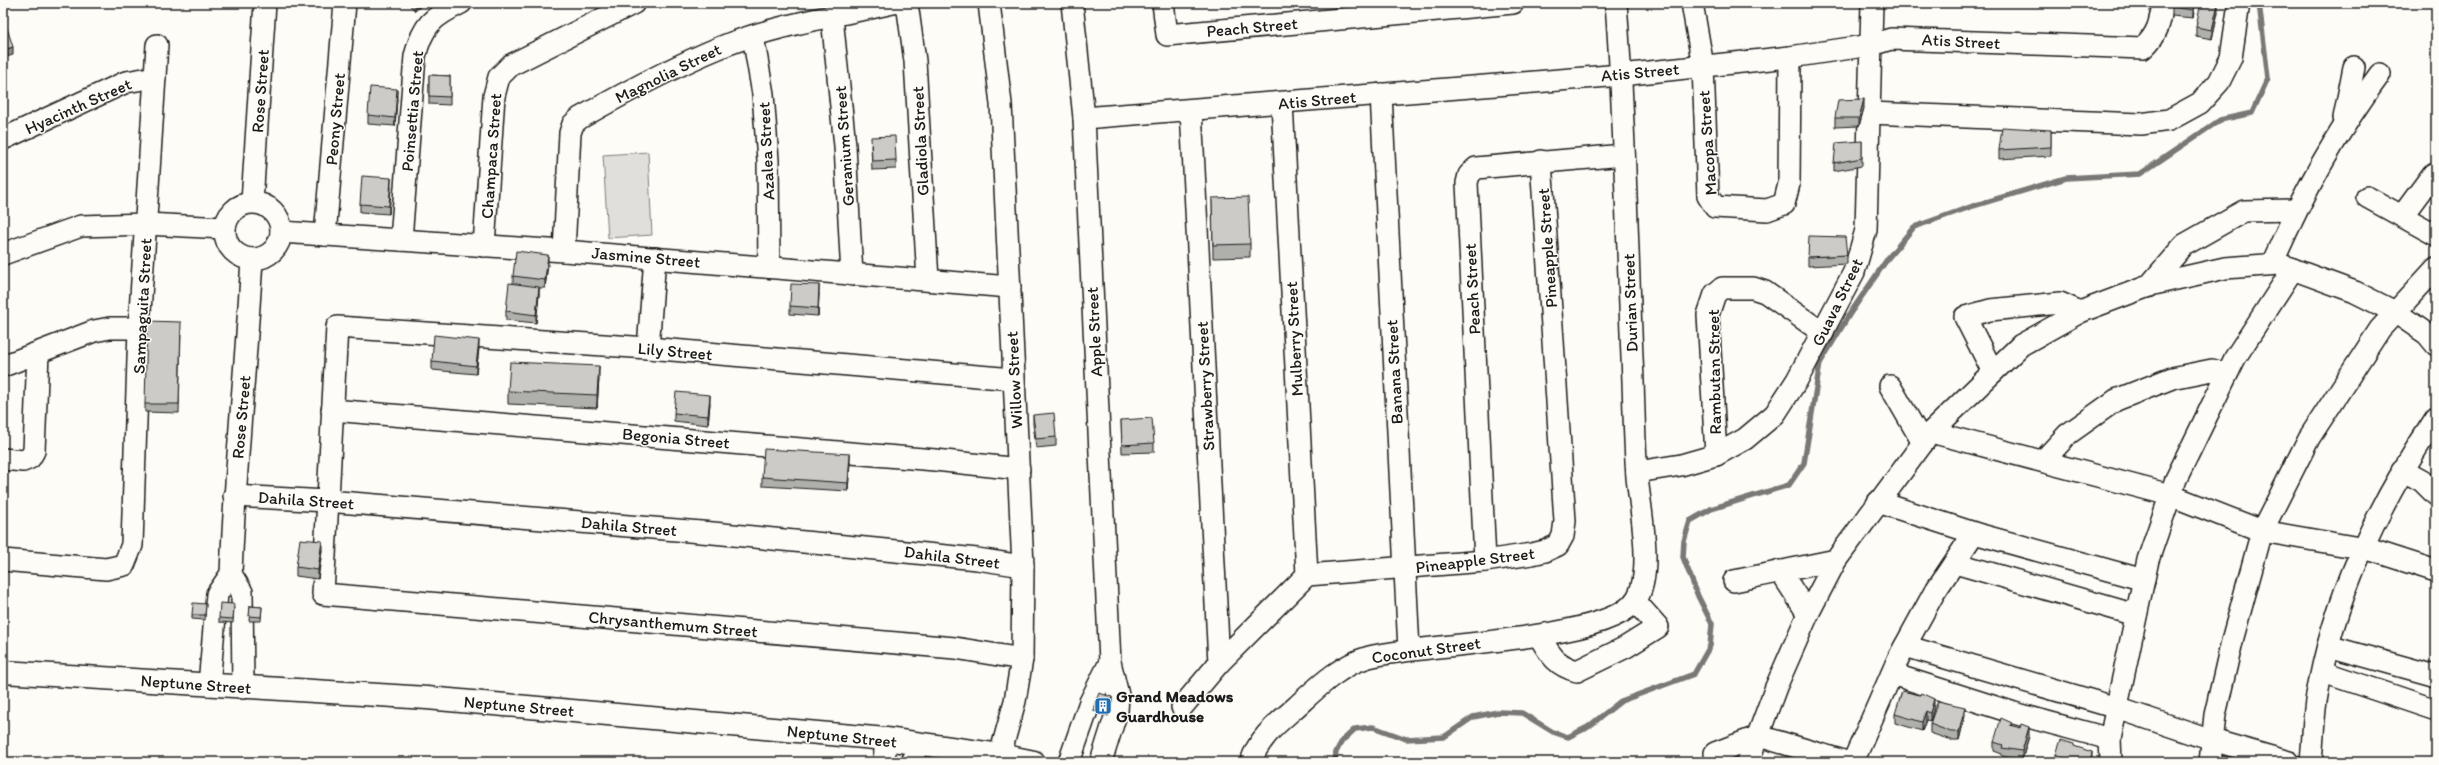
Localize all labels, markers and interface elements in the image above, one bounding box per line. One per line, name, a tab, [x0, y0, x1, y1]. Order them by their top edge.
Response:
street label: Peach Street	[1206, 13, 1299, 41]
street label: Atis Street	[1921, 29, 2001, 53]
street label: Magnolia Street	[612, 39, 724, 107]
street label: Rose Street	[247, 49, 273, 133]
street label: Poinsettia Street	[397, 50, 427, 172]
street label: Atis Street	[1600, 59, 1681, 85]
street label: Peony Street	[321, 71, 349, 166]
street label: Hyacinth Street	[22, 73, 135, 138]
street label: Geranium Street	[830, 85, 858, 207]
street label: Gladiola Street	[907, 86, 933, 196]
street label: Atis Street	[1277, 87, 1358, 113]
street label: Macopa Street	[1693, 89, 1721, 196]
street label: Champaca Street	[477, 93, 505, 219]
street label: Azalea Street	[753, 101, 779, 201]
street label: Pineapple Street	[1533, 187, 1561, 309]
street label: Sampaguita Street	[128, 238, 156, 374]
street label: Jasmine Street	[591, 242, 701, 272]
street label: Peach Street	[1460, 242, 1484, 335]
street label: Durian Street	[1618, 253, 1642, 353]
street label: Guava Street	[1807, 255, 1867, 349]
street label: Mulberry Street	[1281, 280, 1307, 397]
street label: Apple Street	[1082, 287, 1106, 377]
street label: Rambutan Street	[1703, 309, 1725, 435]
street label: Banana Street	[1381, 319, 1407, 425]
street label: Strawberry Street	[1192, 321, 1218, 451]
street label: Willow Street	[1001, 331, 1027, 429]
street label: Lily Street	[637, 338, 714, 364]
street label: Rose Street	[227, 374, 255, 460]
street label: Begonia Street	[621, 423, 731, 453]
street label: Dahila Street	[257, 487, 355, 513]
street label: Dahila Street	[580, 512, 678, 540]
street label: Dahila Street	[903, 541, 1002, 573]
street label: Pineapple Street	[1414, 543, 1536, 577]
street label: Chrysanthemum Street	[588, 607, 758, 641]
street label: Coconut Street	[1370, 632, 1482, 668]
street label: Neptune Street	[140, 670, 252, 698]
place label: Grand Meadows Guardhouse	[1116, 686, 1234, 726]
street label: Neptune Street	[463, 691, 575, 721]
building icon: Grand Meadows Guardhouse	[1093, 696, 1113, 716]
street label: Neptune Street	[786, 720, 898, 752]

